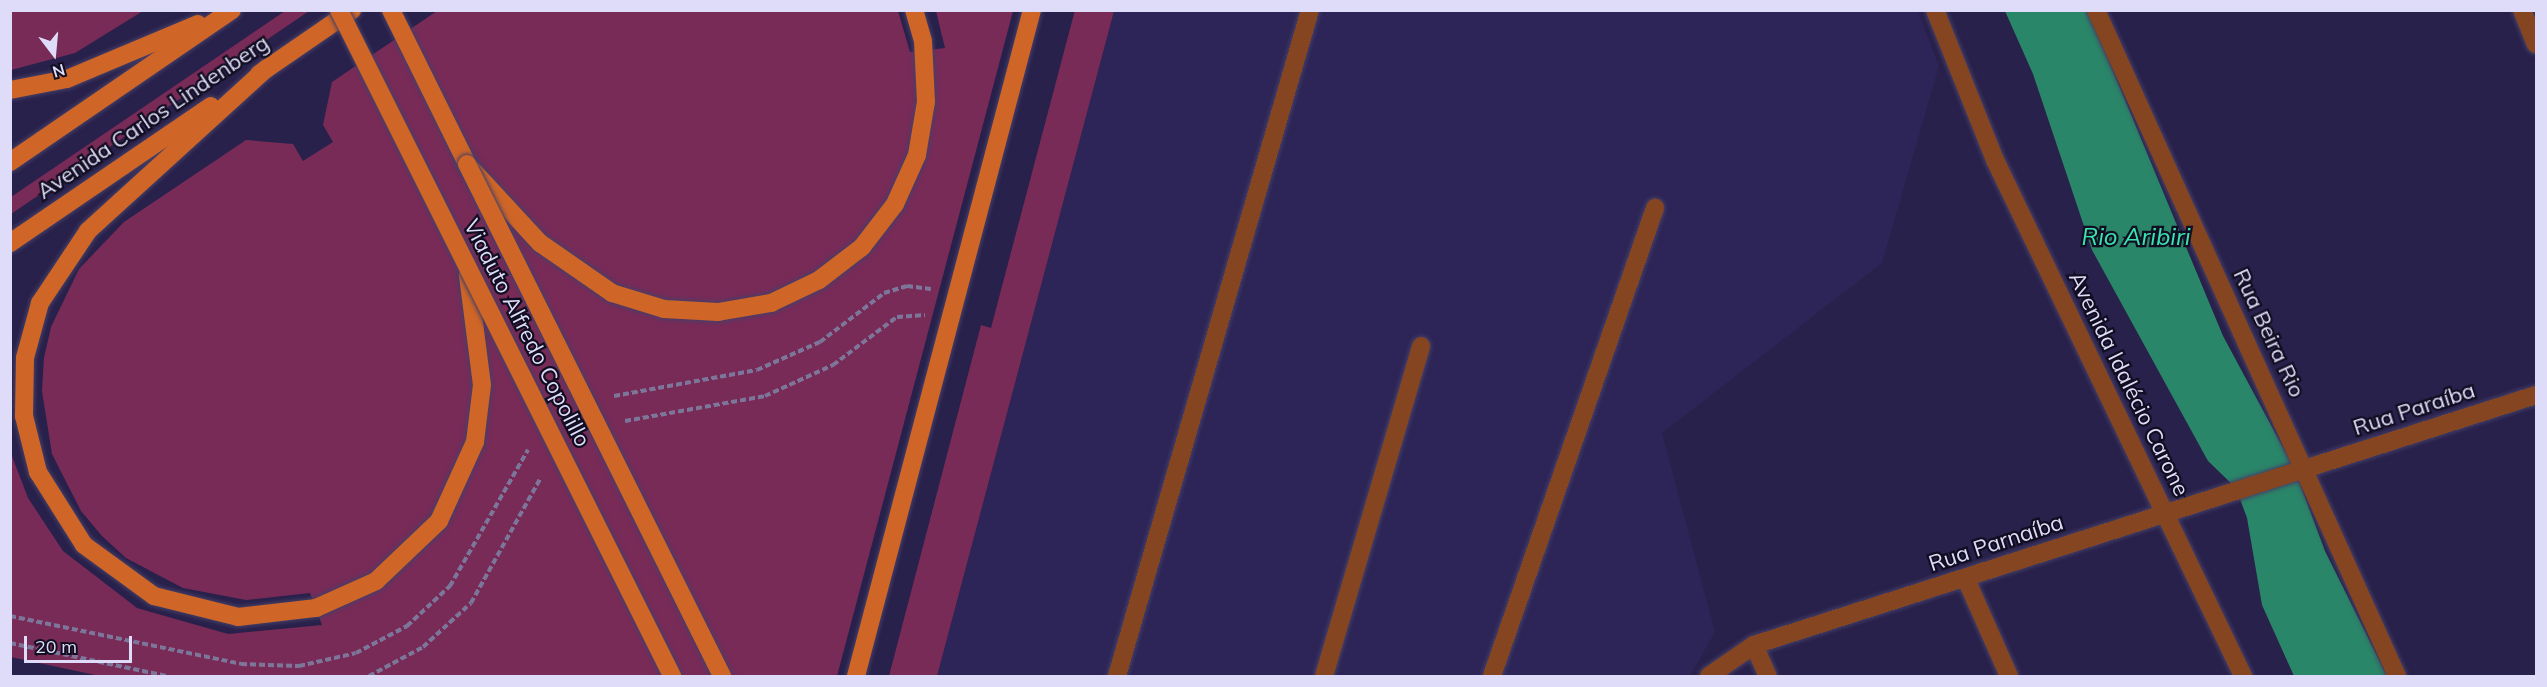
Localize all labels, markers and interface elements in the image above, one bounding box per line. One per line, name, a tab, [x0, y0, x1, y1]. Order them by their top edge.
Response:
north arrow	[24, 24, 84, 84]
street label: Avenida Carlos Lindenberg	[32, 29, 274, 205]
text: N	[50, 60, 68, 83]
street label: Viaduto Alfredo Copolillo	[458, 215, 596, 451]
water label: Rio Aribiri	[2082, 223, 2190, 251]
street label: Rua Beira Rio	[2228, 264, 2310, 402]
street label: Avenida Idalécio Carone	[2063, 268, 2195, 500]
street label: Rua Paraíba	[2350, 377, 2478, 441]
street label: Rua Parnaíba	[1925, 509, 2067, 577]
scale bar	[27, 624, 135, 662]
text: 20 m	[35, 635, 77, 658]

